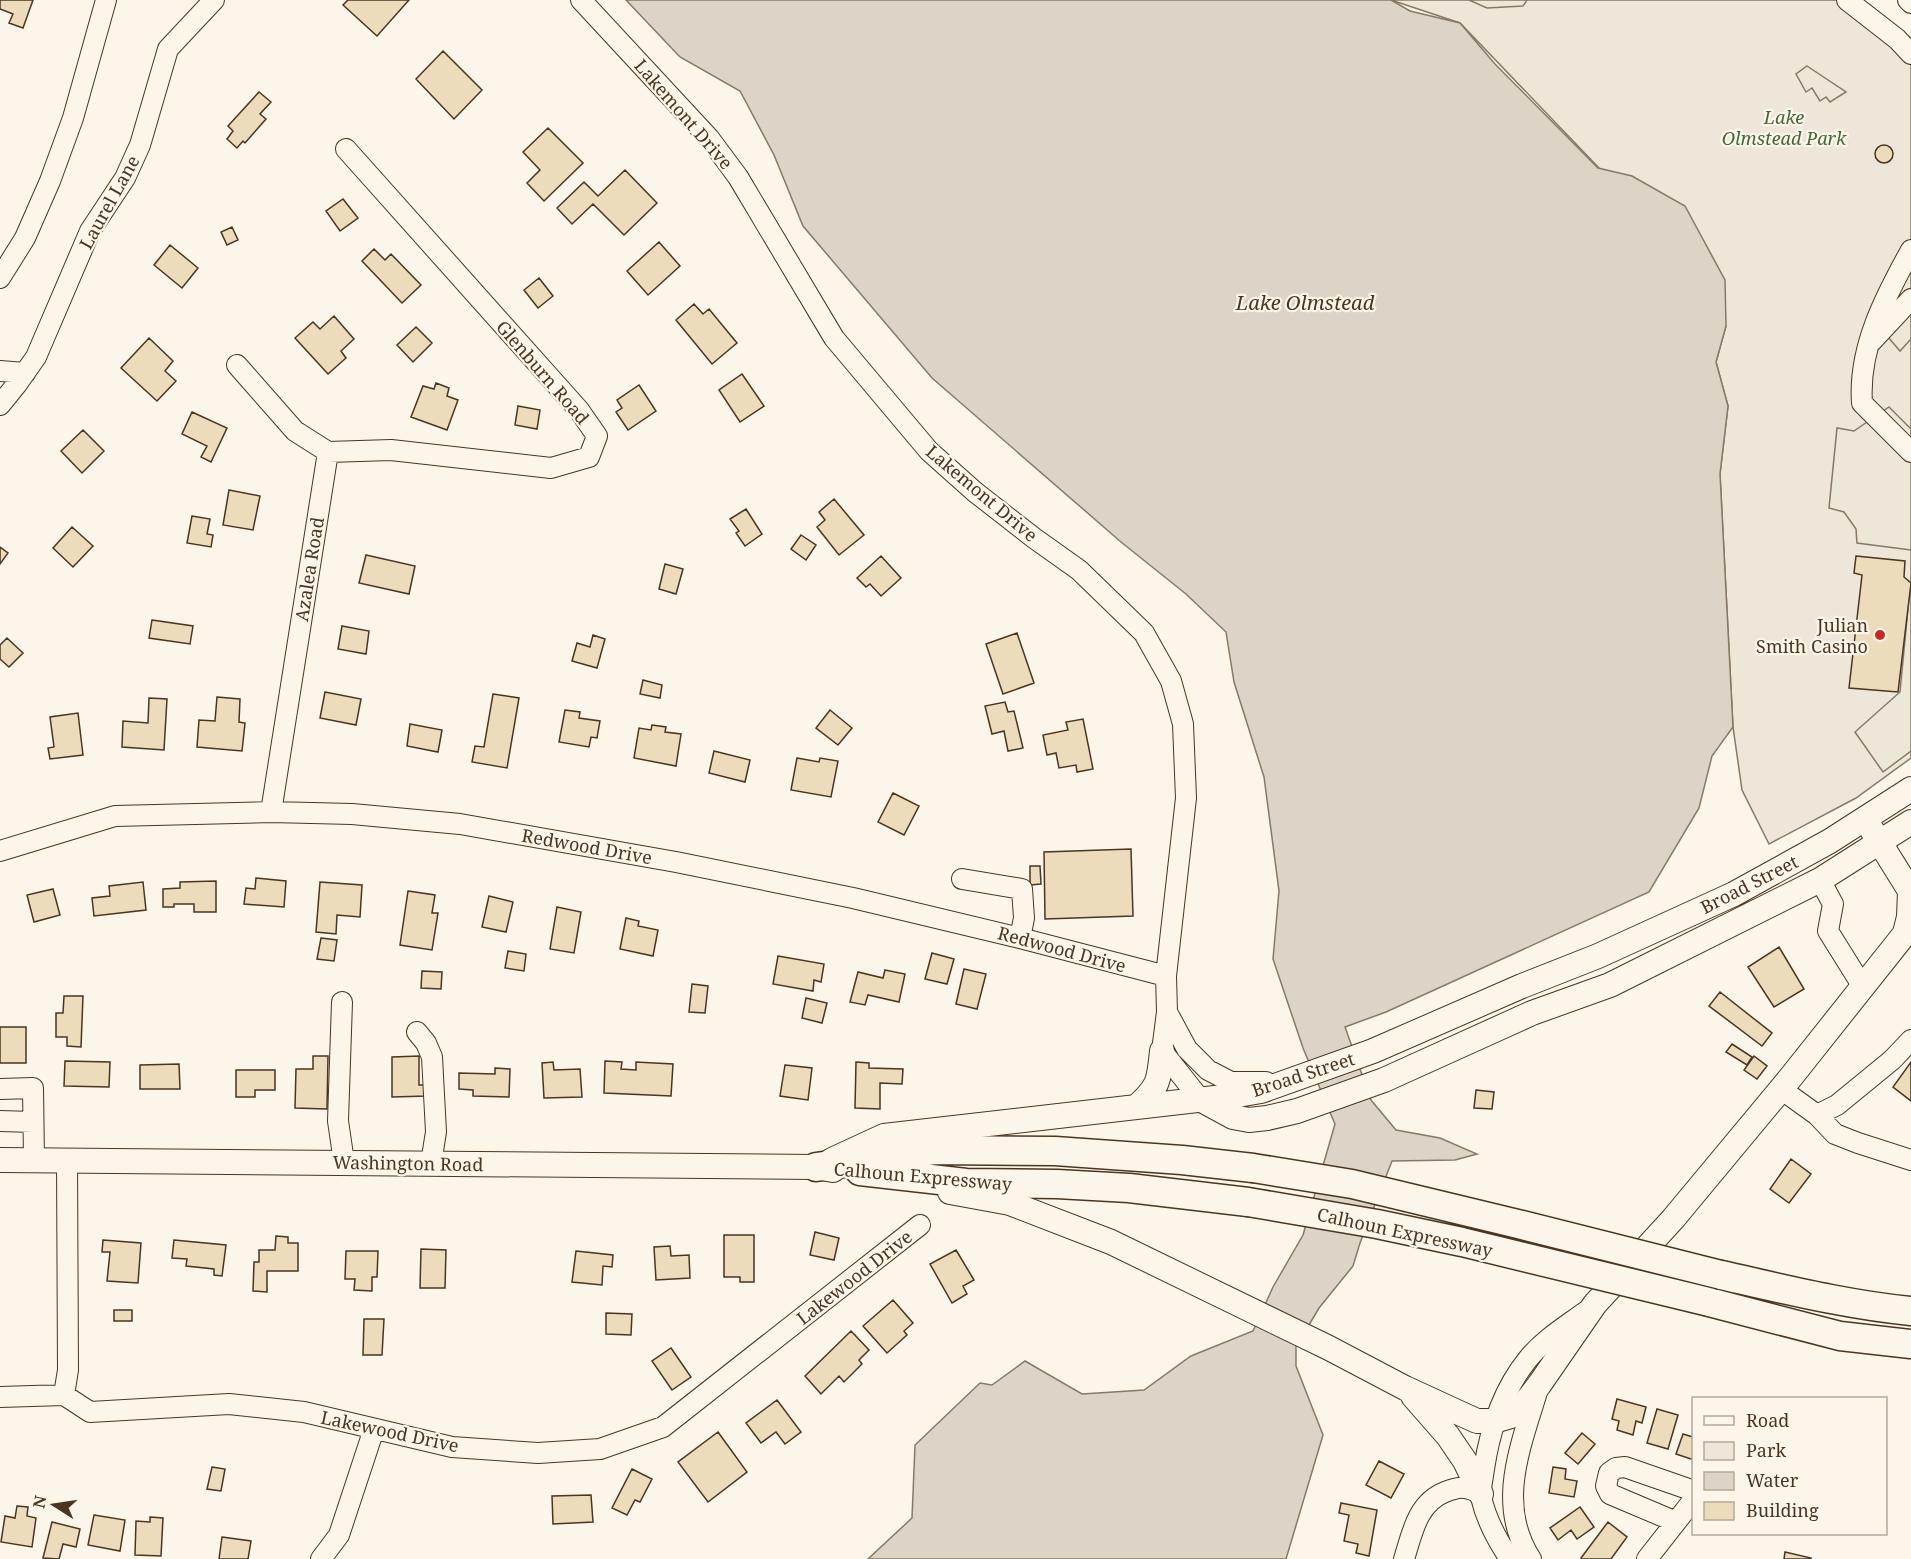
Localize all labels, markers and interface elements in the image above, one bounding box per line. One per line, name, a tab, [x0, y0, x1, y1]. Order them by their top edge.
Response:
street label: Lakemont Drive	[629, 54, 739, 174]
park label: Lake Olmstead Park	[1722, 105, 1847, 150]
street label: Laurel Lane	[73, 151, 145, 253]
water label: Lake Olmstead	[1235, 289, 1375, 316]
street label: Glenburn Road	[491, 315, 595, 429]
street label: Lakemont Drive	[921, 439, 1043, 547]
street label: Azalea Road	[289, 515, 329, 623]
place label: Julian Smith Casino	[1756, 613, 1868, 658]
marker: Julian Smith Casino	[1873, 628, 1887, 642]
street label: Redwood Drive	[520, 823, 654, 869]
street label: Broad Street	[1696, 849, 1802, 919]
street label: Redwood Drive	[995, 920, 1129, 978]
street label: Broad Street	[1249, 1046, 1357, 1102]
street label: Washington Road	[332, 1150, 484, 1176]
street label: Calhoun Expressway	[833, 1156, 1014, 1196]
street label: Calhoun Expressway	[1315, 1202, 1496, 1262]
street label: Lakewood Drive	[791, 1224, 917, 1330]
legend	[1692, 1397, 1887, 1535]
street label: Lakewood Drive	[319, 1405, 461, 1457]
text: Road	[1746, 1408, 1789, 1432]
text: Park	[1746, 1438, 1786, 1462]
text: Water	[1746, 1468, 1799, 1492]
north arrow	[24, 1475, 84, 1535]
text: N	[27, 1493, 51, 1510]
text: Building	[1746, 1498, 1819, 1522]

